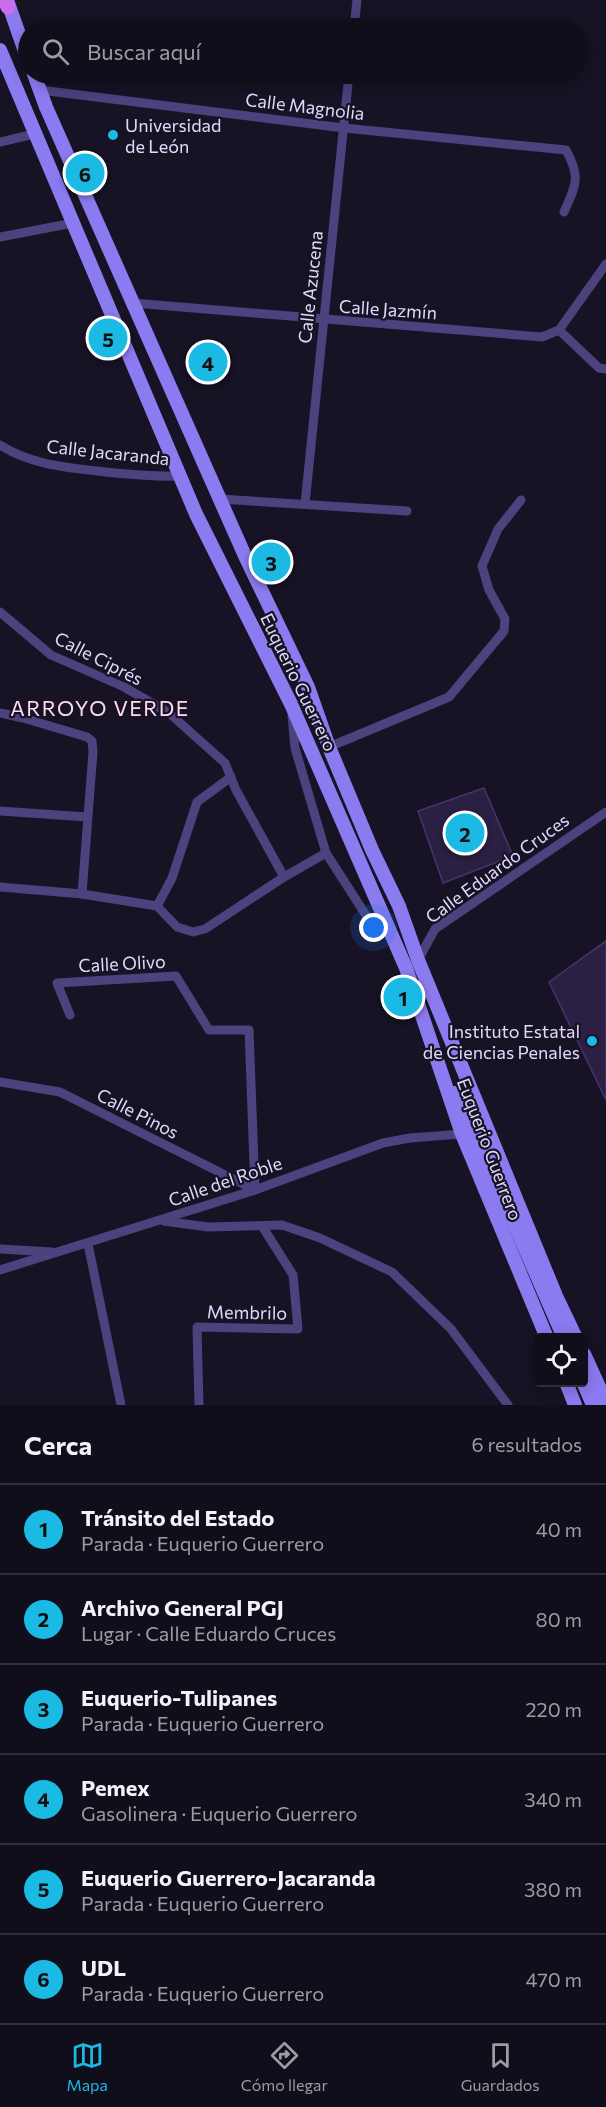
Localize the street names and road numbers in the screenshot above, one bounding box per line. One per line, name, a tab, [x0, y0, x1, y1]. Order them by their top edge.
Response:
street label: Calle Magnolia	[244, 88, 366, 124]
street label: Calle Azucena	[293, 229, 327, 345]
street label: Calle Jazmín	[338, 295, 438, 323]
street label: Calle Jacaranda	[46, 435, 170, 469]
street label: Euquerio Guerrero	[256, 609, 342, 755]
street label: Calle Ciprés	[51, 626, 147, 690]
street label: Calle Eduardo Cruces	[421, 809, 573, 927]
street label: Calle Olivo	[78, 950, 166, 976]
street label: Euquerio Guerrero	[453, 1075, 527, 1223]
street label: Calle Pinos	[93, 1083, 183, 1143]
street label: Calle del Roble	[165, 1151, 285, 1211]
street label: Membrilo	[207, 1300, 287, 1324]

